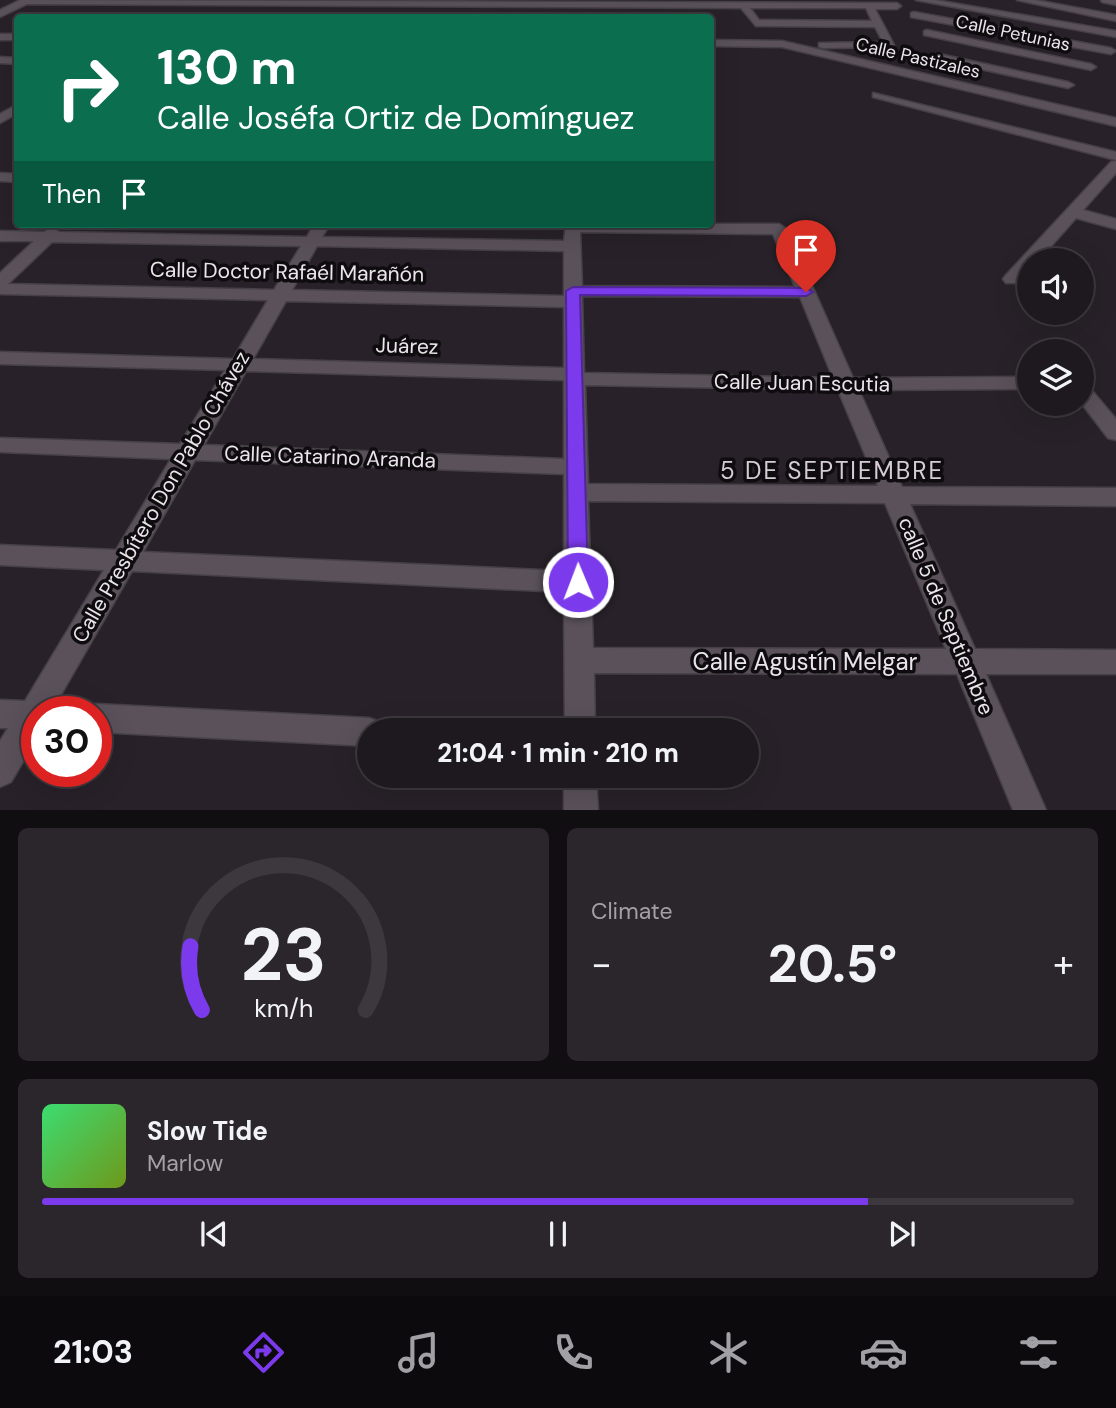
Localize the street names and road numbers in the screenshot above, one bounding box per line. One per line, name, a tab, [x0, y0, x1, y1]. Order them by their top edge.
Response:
street label: Calle Petunias	[954, 9, 1072, 57]
street label: Calle Pastizales	[853, 32, 983, 84]
street label: Calle Doctor Rafaél Marañón	[150, 256, 424, 288]
street label: Juárez	[375, 331, 439, 361]
street label: Calle Presbítero Don Pablo Chávez	[66, 346, 256, 648]
street label: Calle Juan Escutia	[714, 367, 890, 399]
street label: Calle Catarino Aranda	[224, 439, 436, 475]
street label: calle 5 de Septiembre	[892, 513, 1000, 719]
street label: Calle Agustín Melgar	[693, 646, 918, 677]

